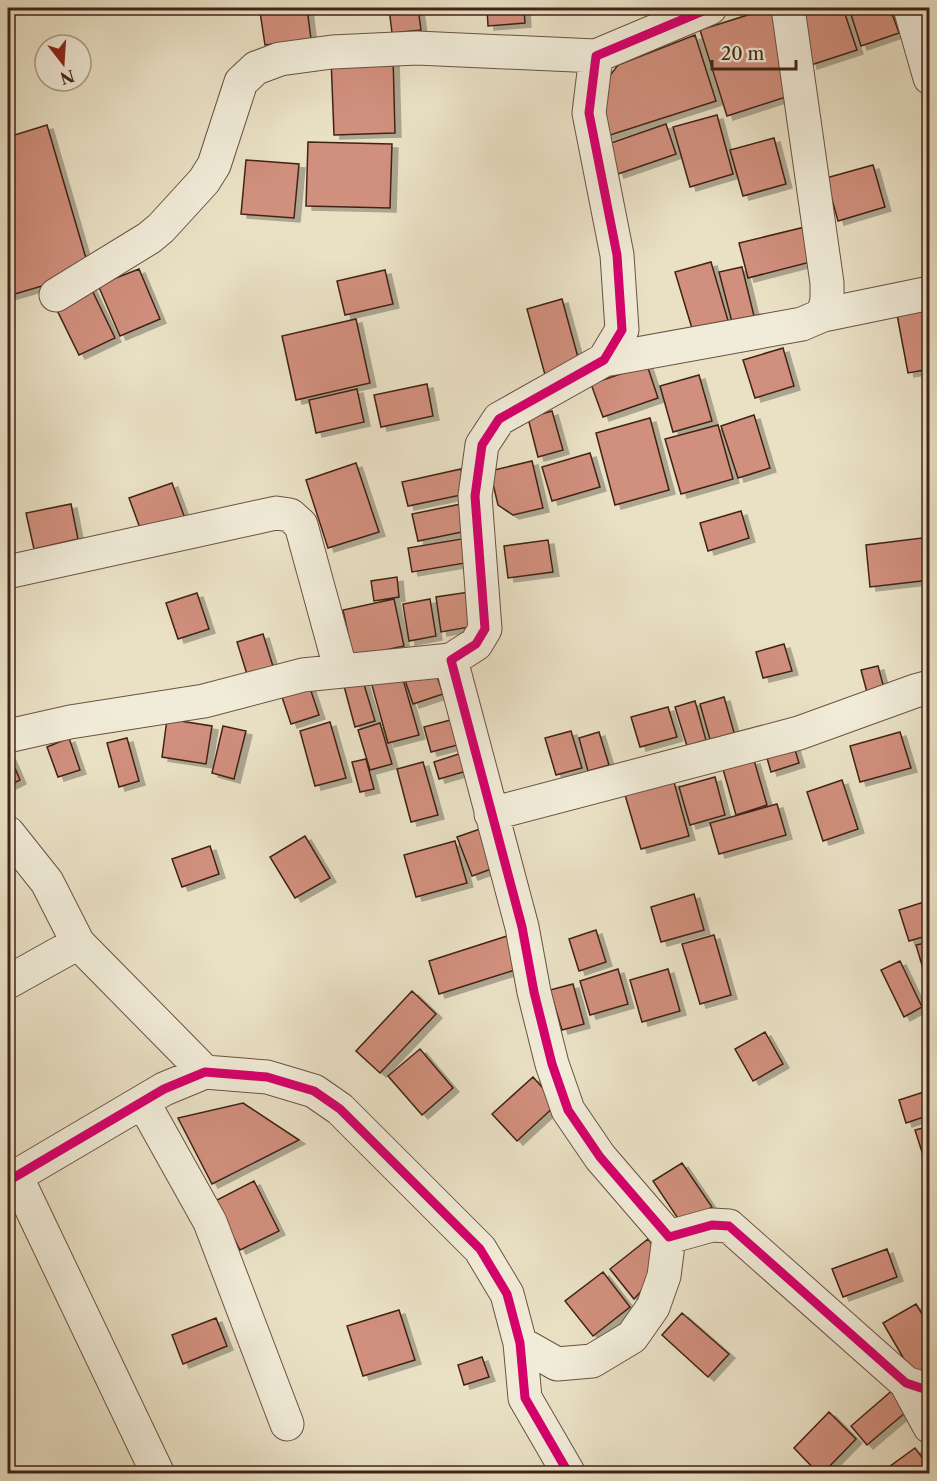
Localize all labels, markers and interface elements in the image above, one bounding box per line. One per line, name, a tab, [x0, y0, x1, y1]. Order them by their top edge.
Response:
north arrow	[33, 33, 93, 93]
scale bar	[712, 33, 796, 71]
text: 20 m	[721, 43, 765, 65]
text: N	[58, 66, 77, 89]

